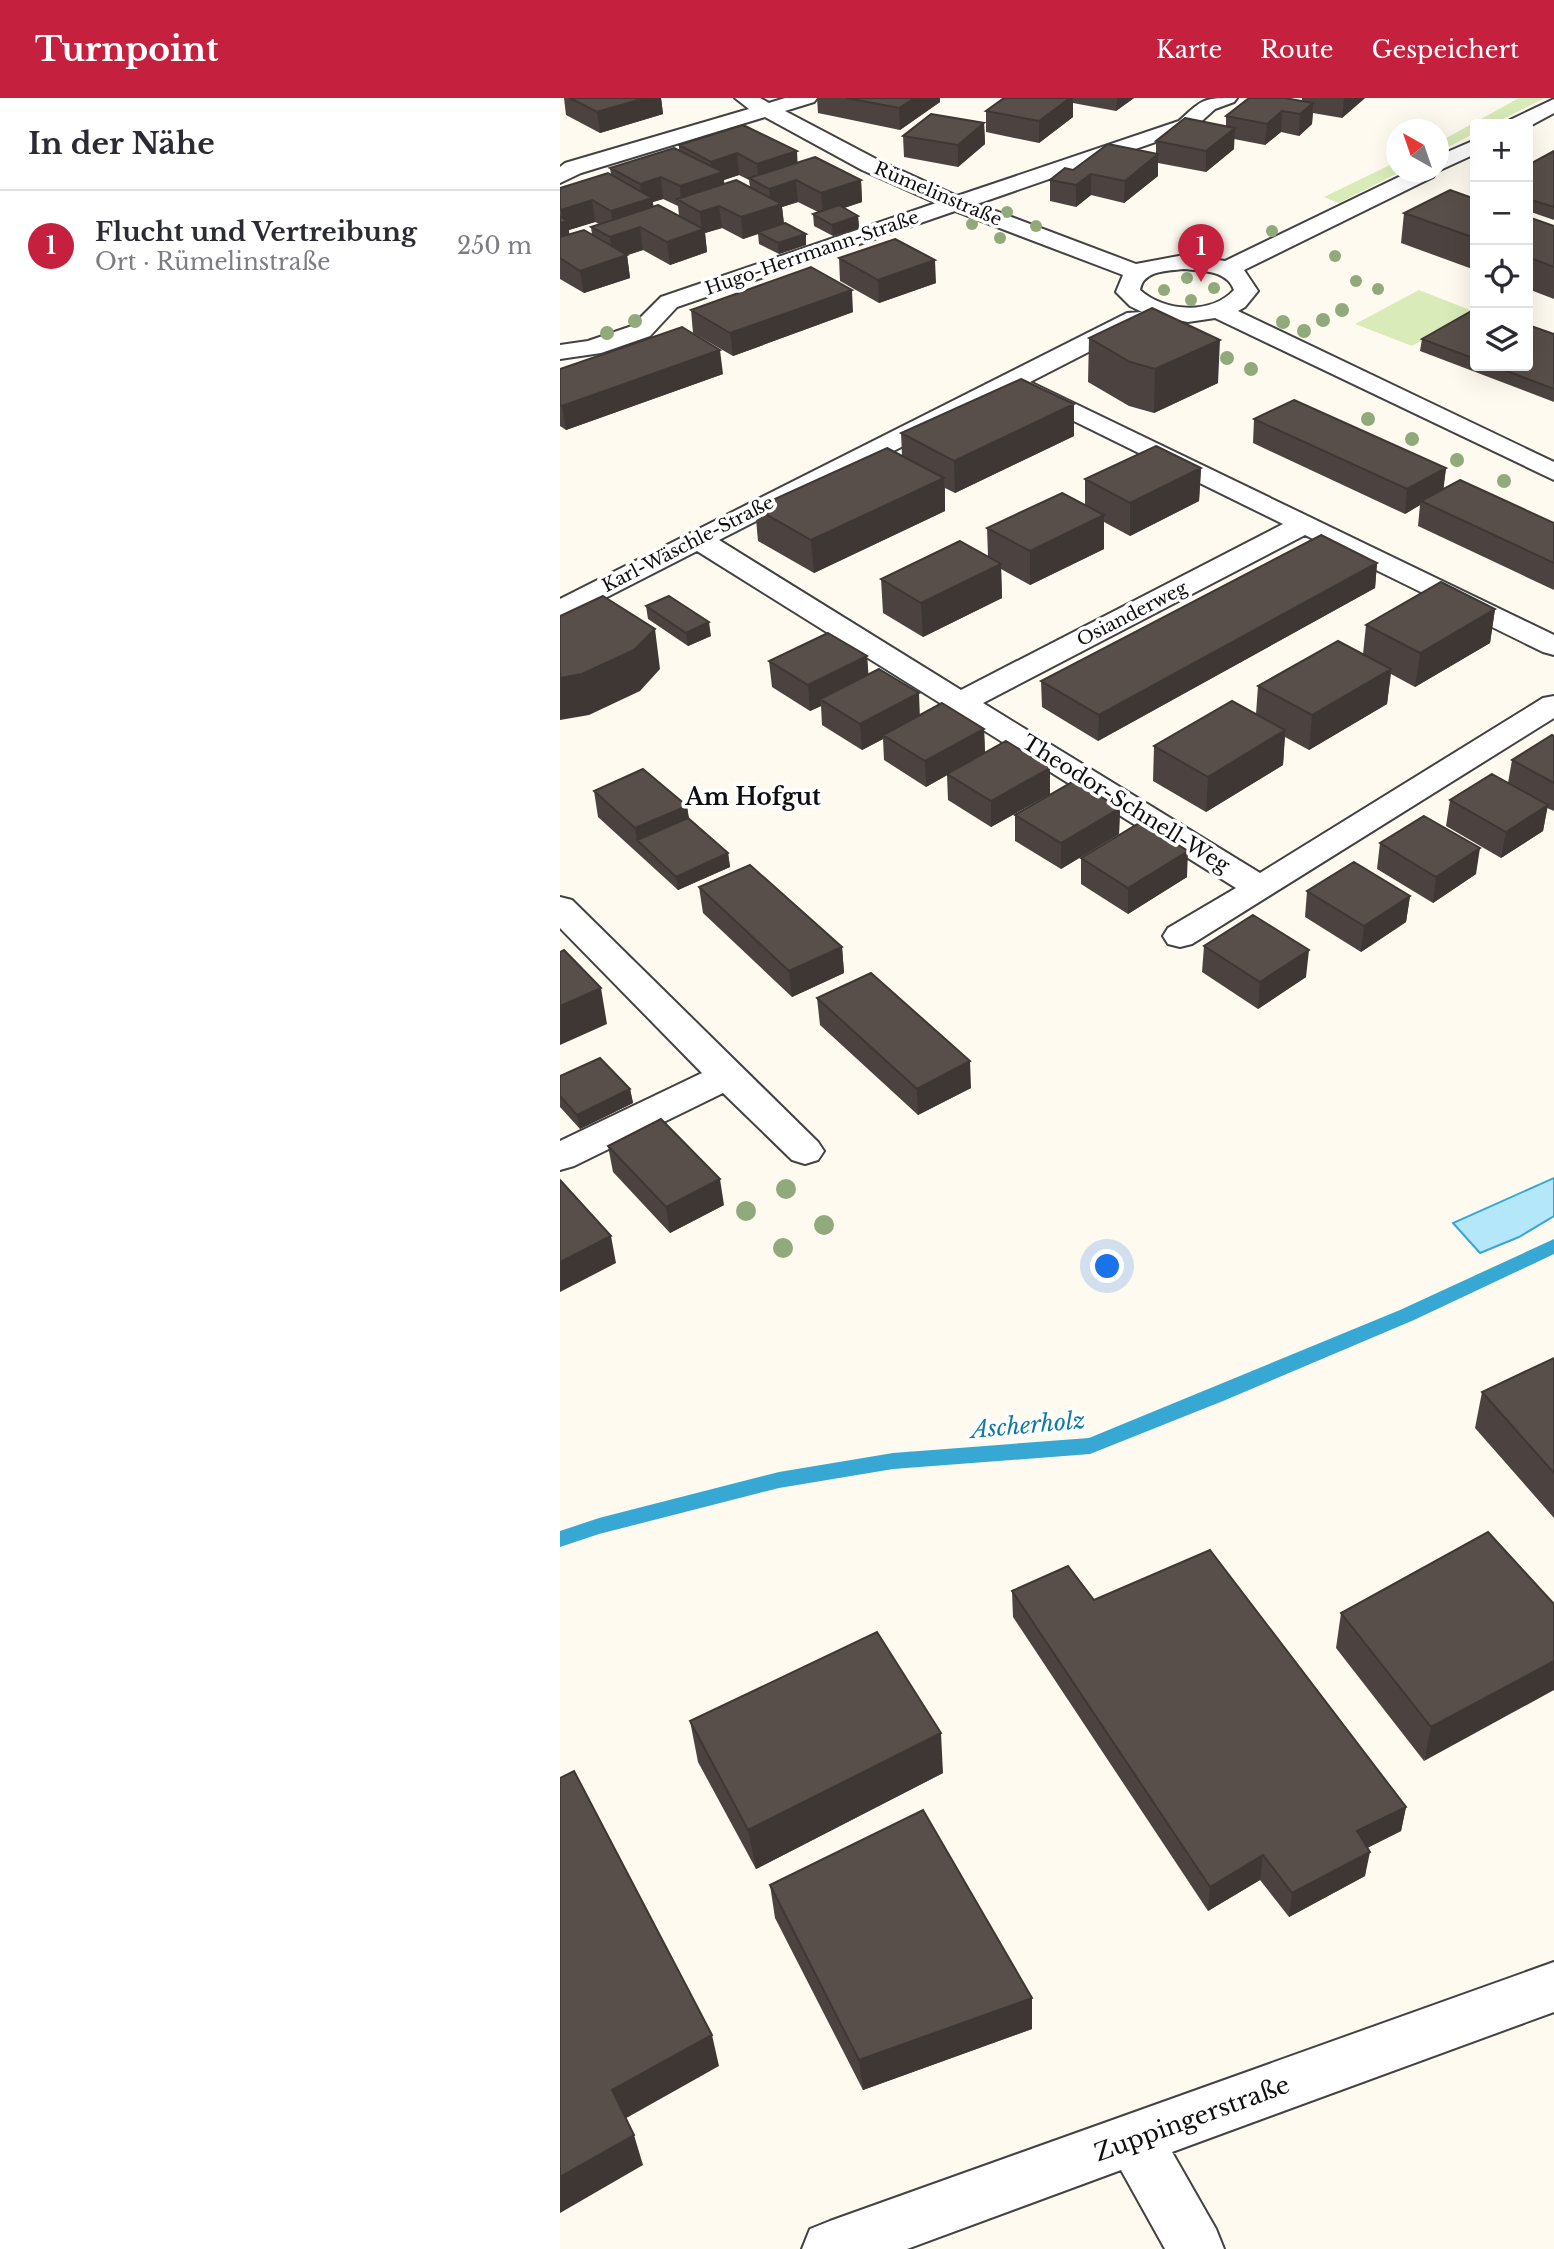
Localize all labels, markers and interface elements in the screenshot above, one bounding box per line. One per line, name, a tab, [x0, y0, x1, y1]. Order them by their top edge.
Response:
text: Turnpoint	[35, 29, 219, 70]
text: Karte	[1156, 35, 1222, 64]
text: Route	[1260, 35, 1334, 64]
text: Gespeichert	[1372, 35, 1519, 64]
north arrow	[1386, 119, 1449, 182]
map controls	[1470, 119, 1533, 371]
button: +	[1470, 119, 1533, 182]
text: In der Nähe	[28, 125, 215, 162]
street label: Rümelinstraße	[871, 157, 1005, 231]
button: −	[1470, 182, 1533, 245]
street label: Hugo-Herrmann-Straße	[702, 206, 922, 300]
text: Flucht und Vertreibung	[95, 216, 417, 248]
pin: 1	[1178, 224, 1224, 282]
text: 1	[46, 232, 56, 260]
text: 250 m	[457, 232, 532, 260]
button: locate	[1470, 245, 1533, 308]
text: Ort · Rümelinstraße	[95, 248, 330, 276]
button: layers	[1470, 308, 1533, 371]
street label: Karl-Wäschle-Straße	[598, 491, 778, 597]
street label: Osianderweg	[1073, 577, 1191, 651]
street label: Theodor-Schnell-Weg	[1017, 729, 1235, 879]
district label: Am Hofgut	[684, 783, 821, 811]
your location	[1090, 1249, 1124, 1283]
water label: Ascherholz	[967, 1406, 1086, 1444]
street label: Zuppingerstraße	[1090, 2070, 1294, 2167]

